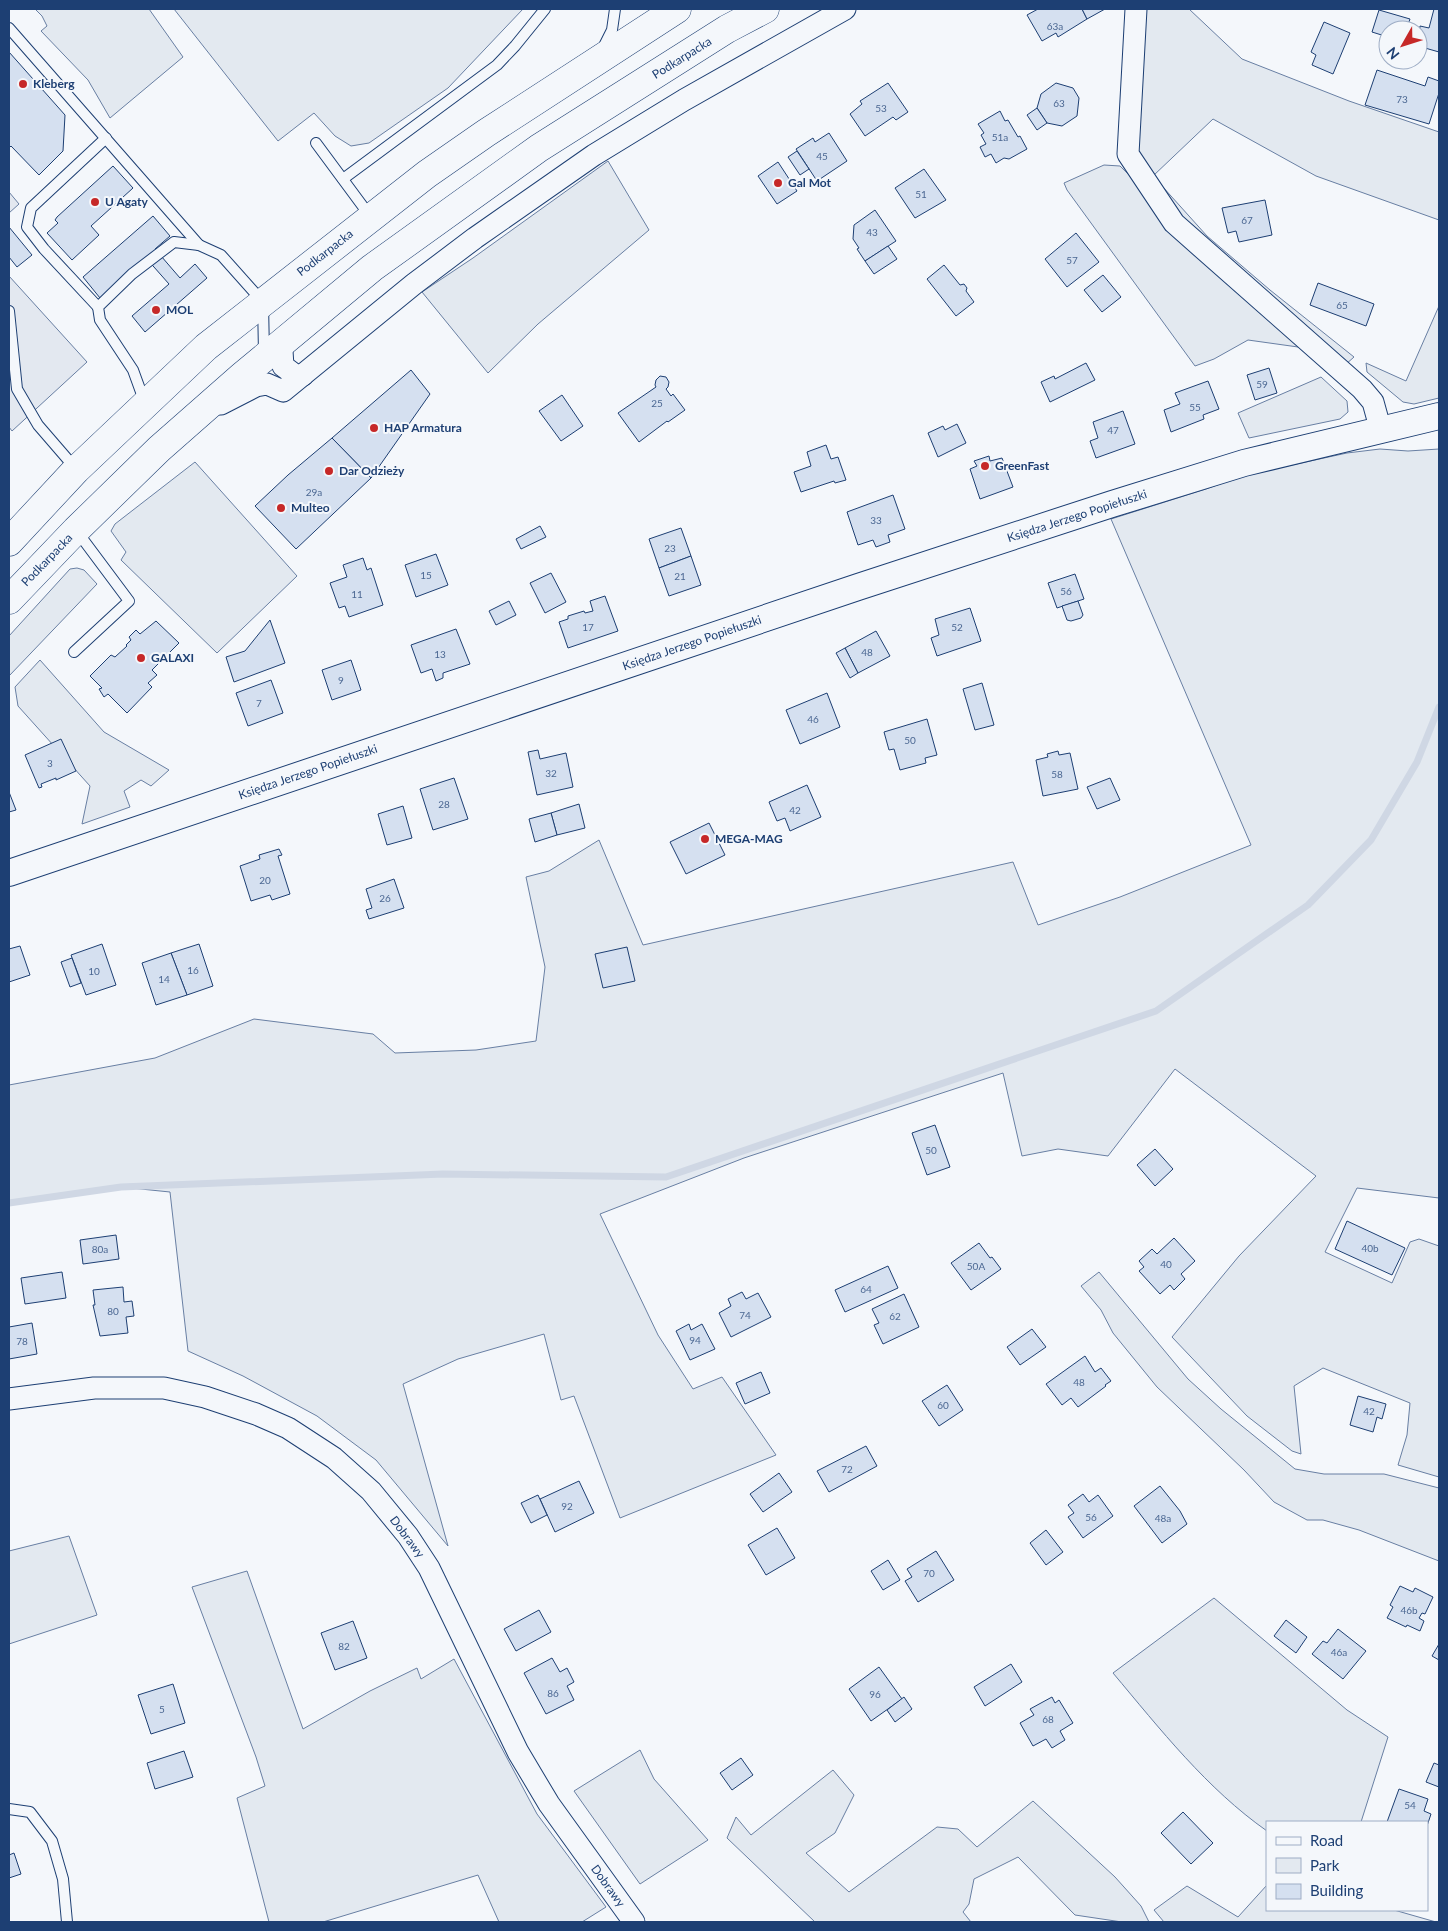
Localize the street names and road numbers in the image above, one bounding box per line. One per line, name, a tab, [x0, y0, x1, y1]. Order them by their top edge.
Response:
street label: Podkarpacka	[649, 33, 714, 82]
street label: Podkarpacka	[294, 226, 356, 279]
street label: Księdza Jerzego Popiełuszki	[1005, 486, 1149, 545]
street label: Podkarpacka	[18, 530, 75, 589]
street label: Księdza Jerzego Popiełuszki	[620, 612, 763, 673]
street label: Księdza Jerzego Popiełuszki	[236, 741, 379, 802]
street label: Dobrawy	[387, 1513, 428, 1561]
street label: Dobrawy	[588, 1862, 629, 1910]

